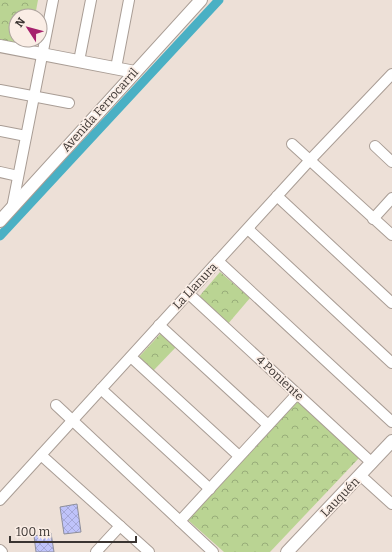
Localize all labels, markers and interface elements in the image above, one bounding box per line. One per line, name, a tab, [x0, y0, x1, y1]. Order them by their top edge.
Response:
north arrow	[8, 8, 48, 48]
text: N	[13, 15, 28, 30]
street label: Avenida Ferrocarril	[59, 65, 141, 155]
street label: La Llanura	[170, 260, 220, 312]
street label: 4 Poniente	[254, 353, 306, 403]
street label: Lauquén	[318, 474, 362, 519]
scale bar	[10, 518, 136, 544]
text: 100 m	[16, 525, 51, 539]

